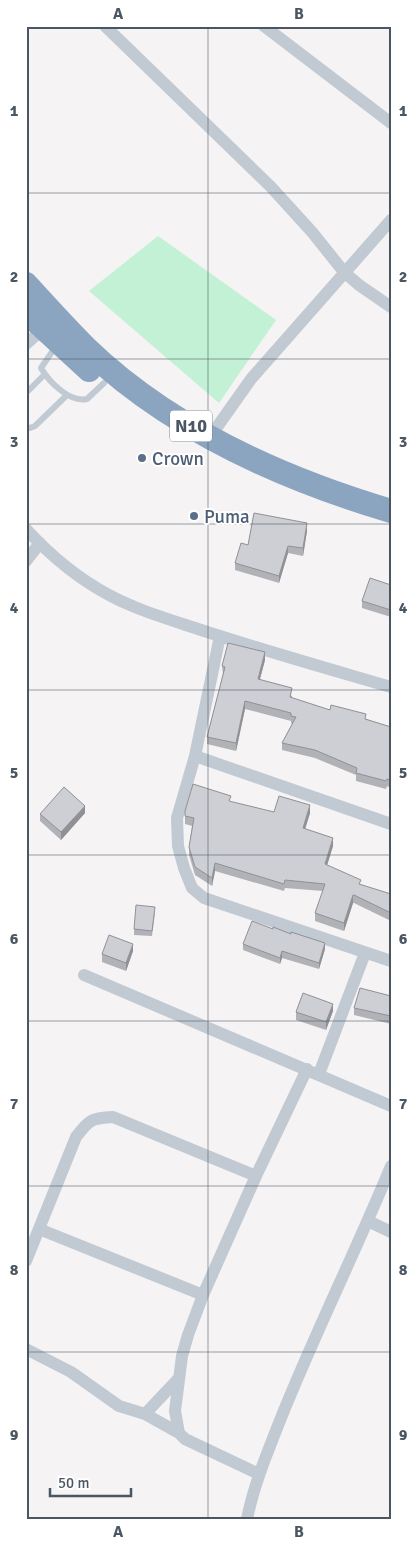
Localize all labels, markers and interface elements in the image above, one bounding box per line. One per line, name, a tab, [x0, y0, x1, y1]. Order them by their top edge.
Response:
text: A	[113, 4, 124, 24]
text: B	[294, 4, 304, 24]
text: 1	[10, 101, 19, 121]
text: 1	[399, 101, 408, 121]
text: 2	[10, 267, 18, 287]
text: 2	[399, 267, 407, 287]
road number: N10	[170, 411, 212, 442]
text: 3	[10, 432, 18, 452]
text: 3	[399, 432, 407, 452]
place label: Crown	[152, 447, 204, 471]
marker: Crown	[136, 452, 148, 464]
place label: Puma	[204, 505, 250, 529]
marker: Puma	[188, 510, 200, 522]
text: 4	[10, 598, 19, 618]
text: 4	[399, 598, 408, 618]
text: 5	[10, 763, 18, 783]
text: 5	[399, 763, 407, 783]
text: 6	[10, 929, 19, 949]
text: 6	[399, 929, 408, 949]
text: 7	[10, 1094, 19, 1114]
text: 7	[399, 1094, 408, 1114]
text: 8	[10, 1260, 19, 1280]
text: 8	[399, 1260, 408, 1280]
text: 9	[10, 1425, 19, 1445]
text: 9	[399, 1425, 408, 1445]
scale bar	[50, 1465, 131, 1497]
text: 50 m	[58, 1474, 89, 1492]
text: A	[113, 1522, 124, 1542]
text: B	[294, 1522, 304, 1542]

